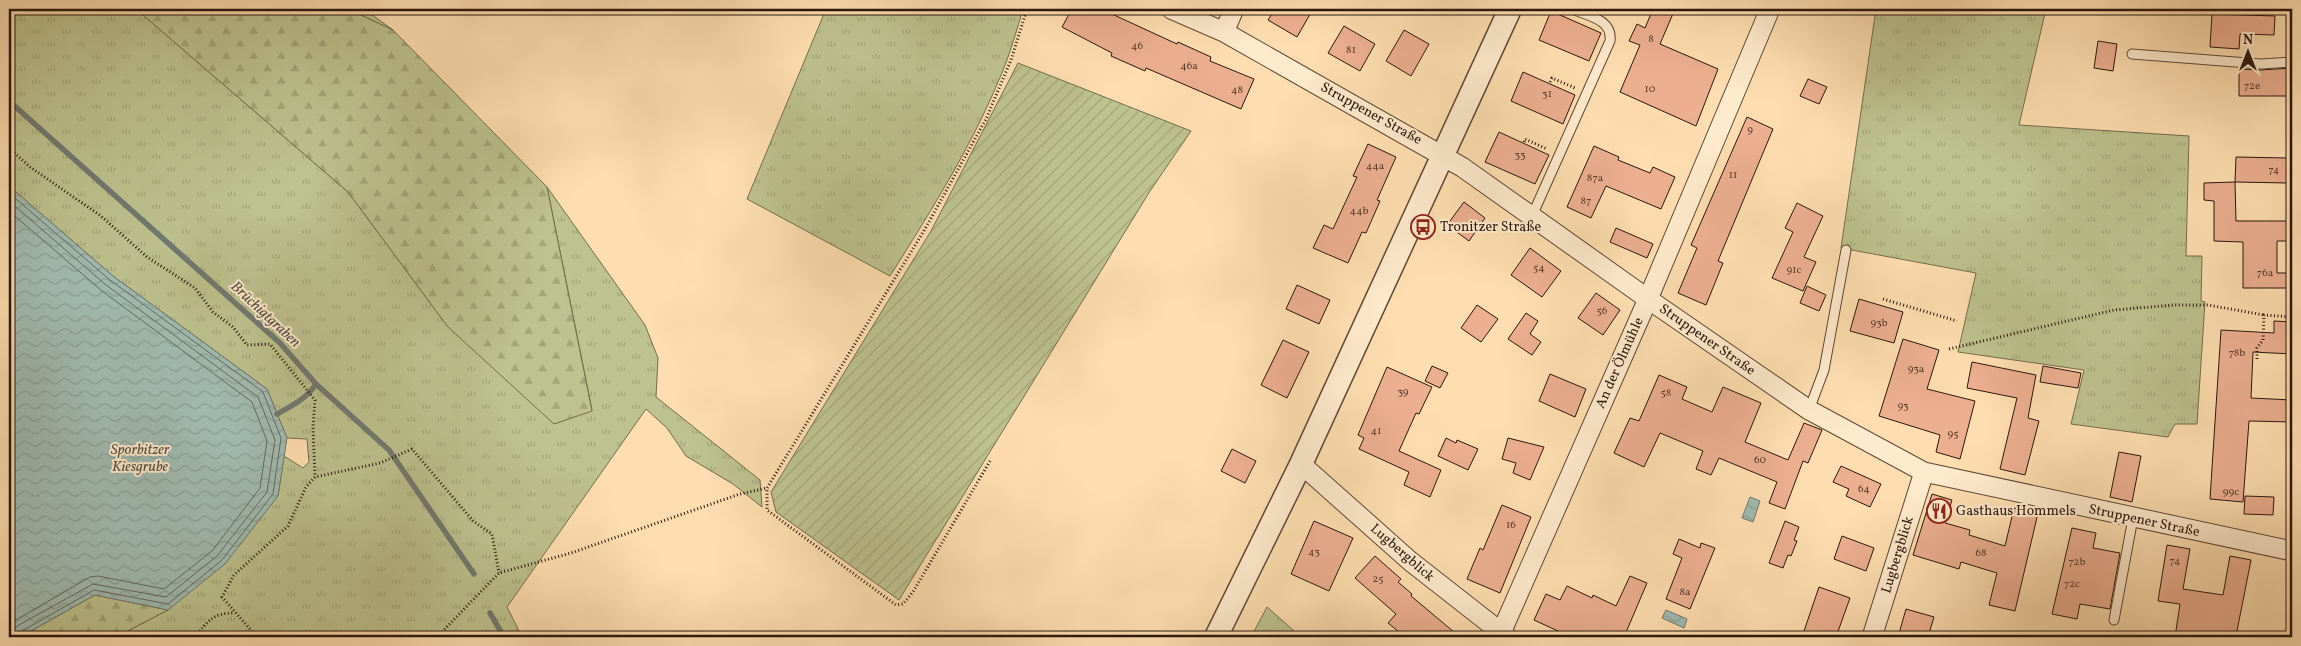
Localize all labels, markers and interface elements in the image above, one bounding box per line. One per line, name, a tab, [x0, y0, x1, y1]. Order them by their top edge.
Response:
north arrow	[2224, 28, 2274, 78]
text: N	[2243, 31, 2253, 50]
house number: 8	[1648, 32, 1654, 47]
house number: 46	[1131, 39, 1143, 54]
house number: 81	[1346, 43, 1356, 58]
house number: 46a	[1180, 59, 1198, 74]
street label: Struppener Straße	[1317, 78, 1425, 150]
house number: 72e	[2244, 79, 2260, 94]
house number: 10	[1645, 82, 1656, 97]
house number: 48	[1231, 83, 1243, 98]
house number: 31	[1542, 87, 1552, 102]
house number: 9	[1747, 123, 1753, 138]
house number: 33	[1514, 148, 1526, 163]
house number: 44a	[1366, 159, 1385, 174]
house number: 74	[2269, 163, 2280, 178]
house number: 11	[1729, 168, 1737, 183]
house number: 87a	[1587, 171, 1604, 186]
house number: 87	[1581, 194, 1591, 209]
house number: 44b	[1349, 204, 1369, 219]
bus stop icon: Tronitzer Straße	[1410, 214, 1436, 240]
place label: Tronitzer Straße	[1440, 218, 1542, 237]
house number: 54	[1533, 261, 1545, 276]
house number: 91c	[1787, 263, 1802, 278]
house number: 76a	[2257, 266, 2274, 281]
water label: Brüchigtgraben	[225, 277, 305, 353]
street label: Struppener Straße	[1655, 300, 1759, 380]
house number: 56	[1597, 304, 1608, 319]
street label: An der Ölmühle	[1591, 314, 1649, 412]
house number: 93b	[1870, 316, 1888, 331]
house number: 78b	[2229, 346, 2245, 361]
house number: 93a	[1908, 362, 1925, 377]
house number: 39	[1397, 385, 1409, 400]
house number: 58	[1661, 386, 1672, 401]
house number: 93	[1897, 399, 1909, 414]
house number: 41	[1371, 424, 1381, 439]
house number: 95	[1948, 427, 1958, 442]
water label: Sporbitzer Kiesgrube	[111, 440, 170, 478]
house number: 60	[1754, 453, 1766, 468]
house number: 64	[1858, 482, 1870, 497]
house number: 99c	[2223, 485, 2239, 500]
restaurant icon: Gasthaus Hommels	[1926, 498, 1952, 524]
street label: Struppener Straße	[2087, 500, 2202, 542]
place label: Gasthaus Hommels	[1956, 502, 2076, 521]
street label: Lugbergblick	[1877, 514, 1919, 596]
house number: 16	[1506, 518, 1516, 533]
street label: Lugbergblick	[1366, 520, 1439, 587]
house number: 43	[1308, 545, 1320, 560]
house number: 68	[1975, 546, 1987, 561]
house number: 74	[2170, 554, 2181, 569]
house number: 72b	[2068, 555, 2086, 570]
house number: 25	[1372, 572, 1384, 587]
house number: 72c	[2064, 577, 2080, 592]
house number: 8a	[1679, 585, 1691, 600]

